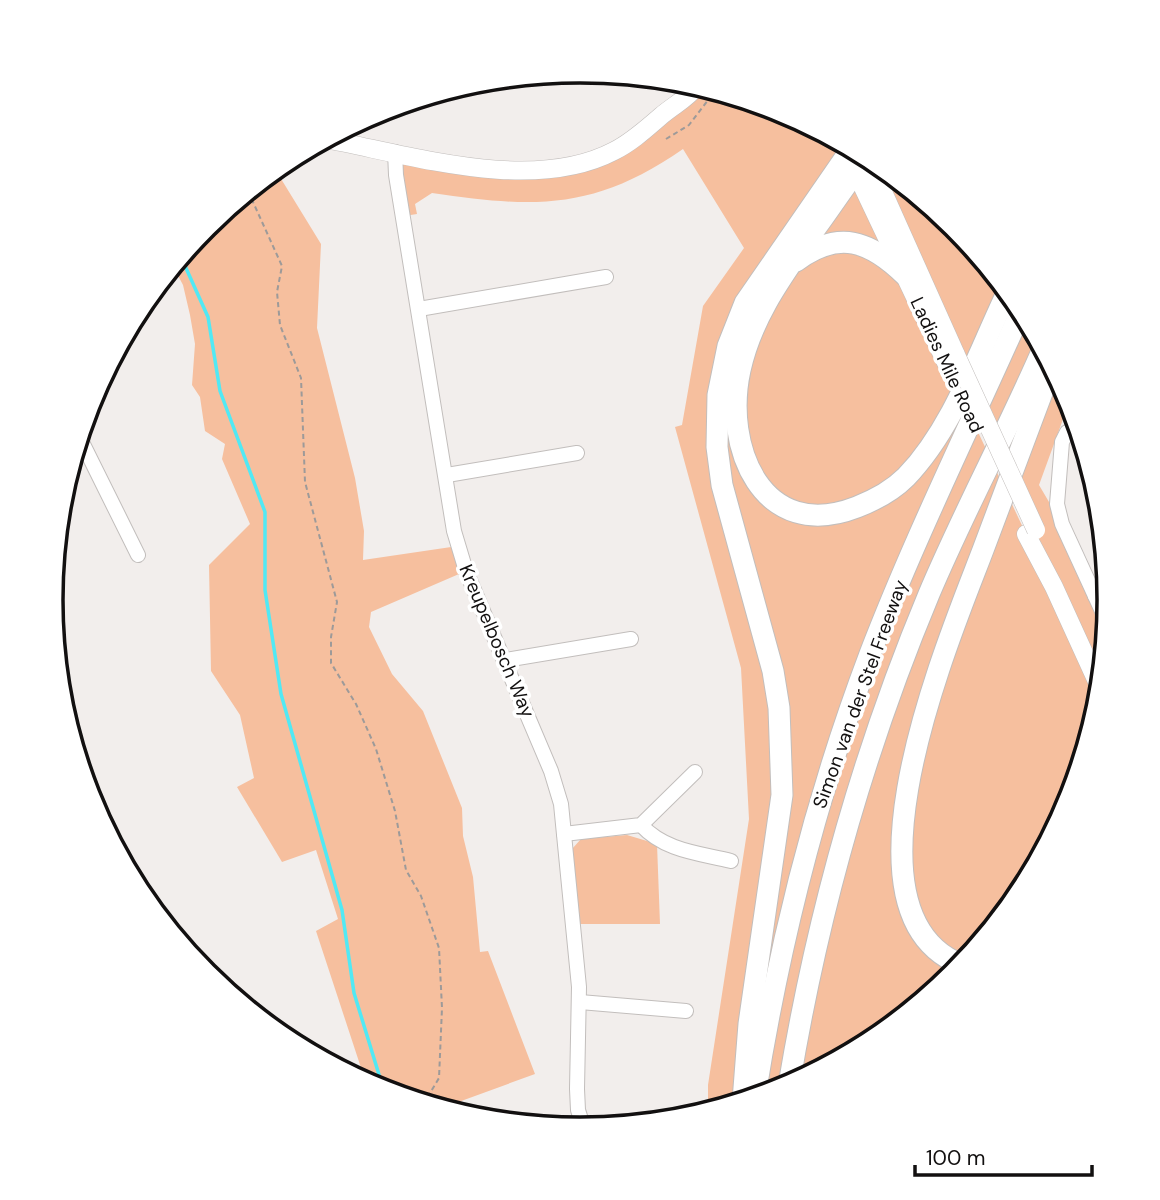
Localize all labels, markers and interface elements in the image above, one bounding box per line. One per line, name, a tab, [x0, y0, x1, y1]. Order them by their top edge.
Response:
street label: Ladies Mile Road	[905, 293, 989, 437]
street label: Kreupelbosch Way	[453, 561, 541, 722]
street label: Simon van der Stel Freeway	[807, 576, 913, 812]
scale bar	[915, 1134, 1092, 1178]
text: 100 m	[926, 1144, 986, 1172]

